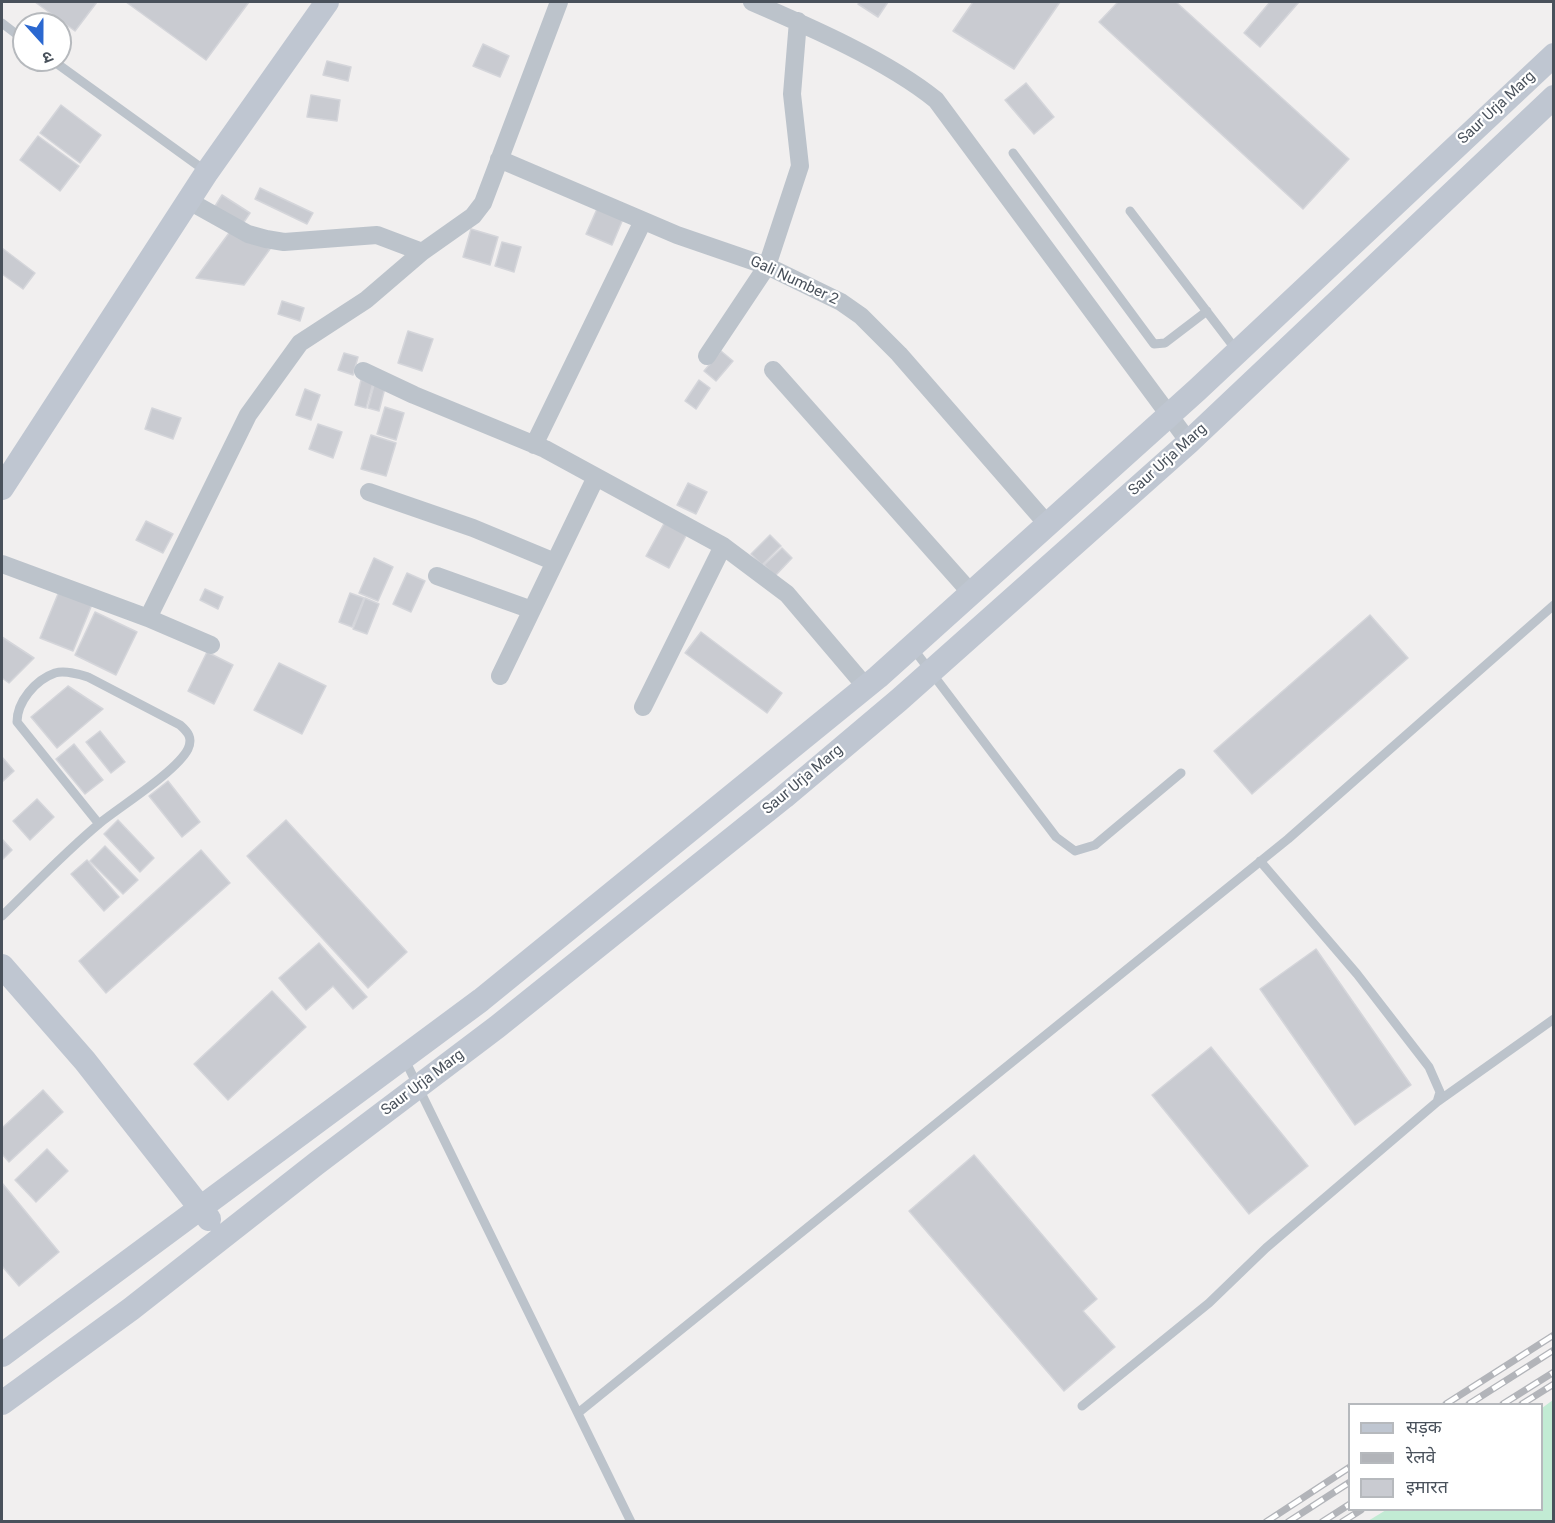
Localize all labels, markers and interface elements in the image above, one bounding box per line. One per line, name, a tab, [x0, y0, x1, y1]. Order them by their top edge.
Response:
north arrow	[12, 12, 72, 72]
text: उ	[40, 47, 56, 68]
street label: Saur Urja Marg	[1455, 68, 1539, 148]
street label: Gali Number 2	[747, 253, 841, 309]
street label: Saur Urja Marg	[1125, 420, 1211, 500]
street label: Saur Urja Marg	[759, 741, 847, 819]
street label: Saur Urja Marg	[378, 1046, 468, 1120]
legend	[1348, 1403, 1543, 1511]
text: सड़क	[1406, 1416, 1442, 1437]
text: रेलवे	[1406, 1446, 1436, 1467]
text: इमारत	[1406, 1476, 1448, 1497]

